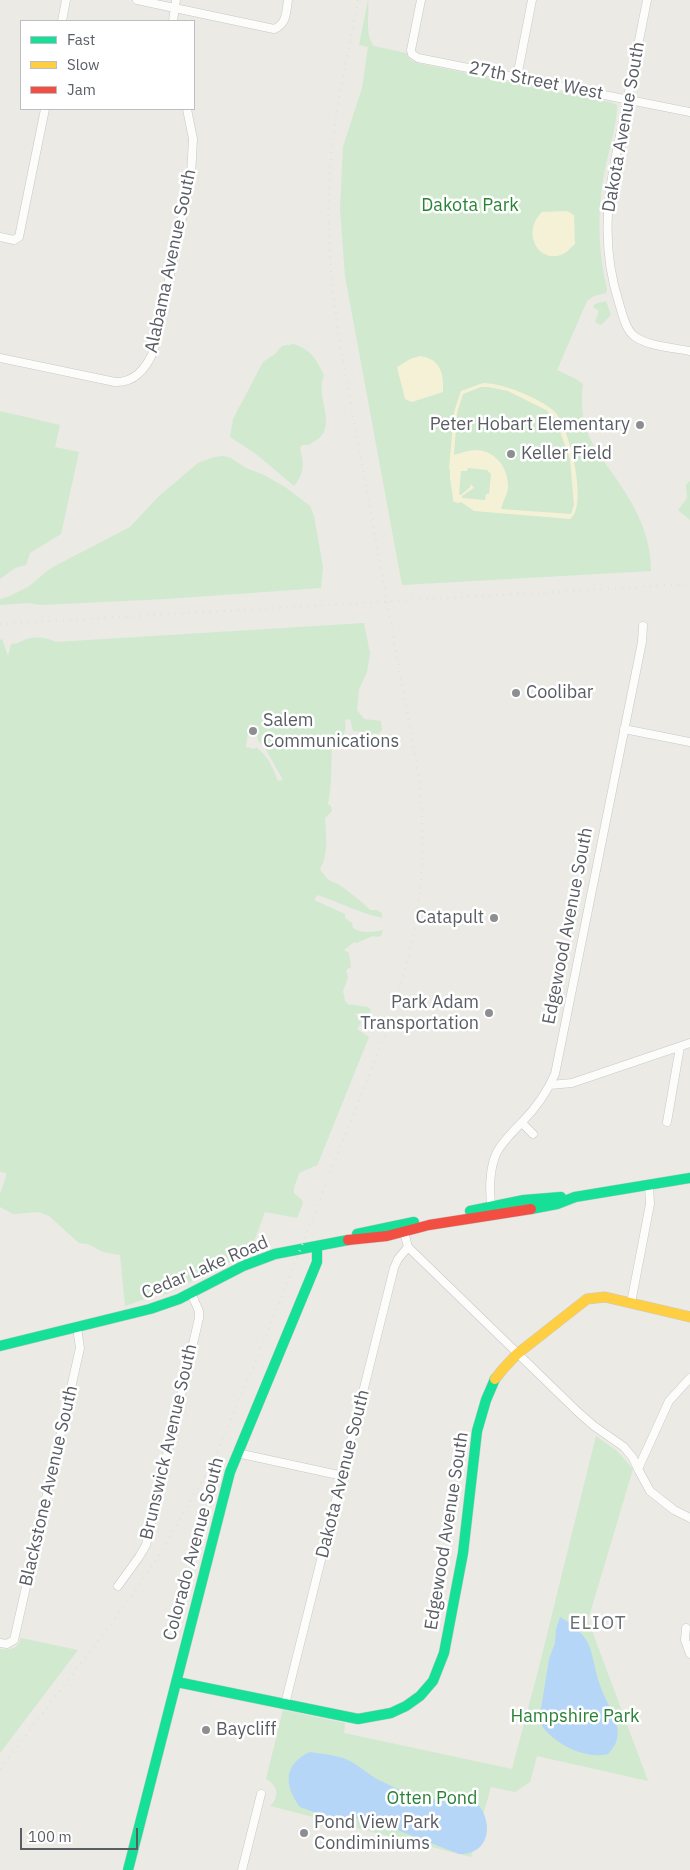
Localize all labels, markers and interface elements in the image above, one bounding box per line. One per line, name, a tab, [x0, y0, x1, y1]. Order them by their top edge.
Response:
legend	[20, 20, 195, 110]
text: Fast	[67, 30, 95, 49]
street label: Dakota Avenue South	[598, 40, 650, 214]
text: Slow	[67, 55, 100, 74]
street label: 27th Street West	[467, 57, 605, 105]
text: Jam	[67, 80, 96, 99]
street label: Alabama Avenue South	[141, 167, 201, 355]
park label: Dakota Park	[421, 195, 519, 217]
place label: Peter Hobart Elementary	[430, 414, 630, 436]
marker: Peter Hobart Elementary	[634, 419, 646, 431]
place label: Keller Field	[521, 443, 612, 465]
marker: Keller Field	[505, 448, 517, 460]
place label: Coolibar	[526, 682, 593, 704]
marker: Coolibar	[510, 687, 522, 699]
place label: Salem Communications	[263, 710, 399, 752]
marker: Salem Communications	[247, 725, 259, 737]
street label: Edgewood Avenue South	[538, 826, 598, 1026]
place label: Catapult	[415, 907, 484, 929]
marker: Catapult	[488, 912, 500, 924]
place label: Park Adam Transportation	[360, 992, 479, 1034]
marker: Park Adam Transportation	[483, 1007, 495, 1019]
street label: Cedar Lake Road	[139, 1232, 271, 1304]
street label: Brunswick Avenue South	[136, 1342, 202, 1542]
street label: Blackstone Avenue South	[15, 1383, 83, 1589]
street label: Dakota Avenue South	[312, 1388, 374, 1560]
street label: Edgewood Avenue South	[421, 1430, 473, 1632]
street label: Colorado Avenue South	[159, 1455, 229, 1643]
district label: ELIOT	[569, 1613, 627, 1635]
park label: Hampshire Park	[510, 1706, 640, 1728]
place label: Baycliff	[216, 1719, 276, 1741]
marker: Baycliff	[200, 1724, 212, 1736]
park label: Otten Pond	[387, 1788, 477, 1810]
place label: Pond View Park Condiminiums	[314, 1812, 439, 1855]
scale bar	[22, 1818, 140, 1850]
text: 100 m	[28, 1827, 72, 1846]
marker: Pond View Park Condiminiums	[298, 1827, 310, 1839]

